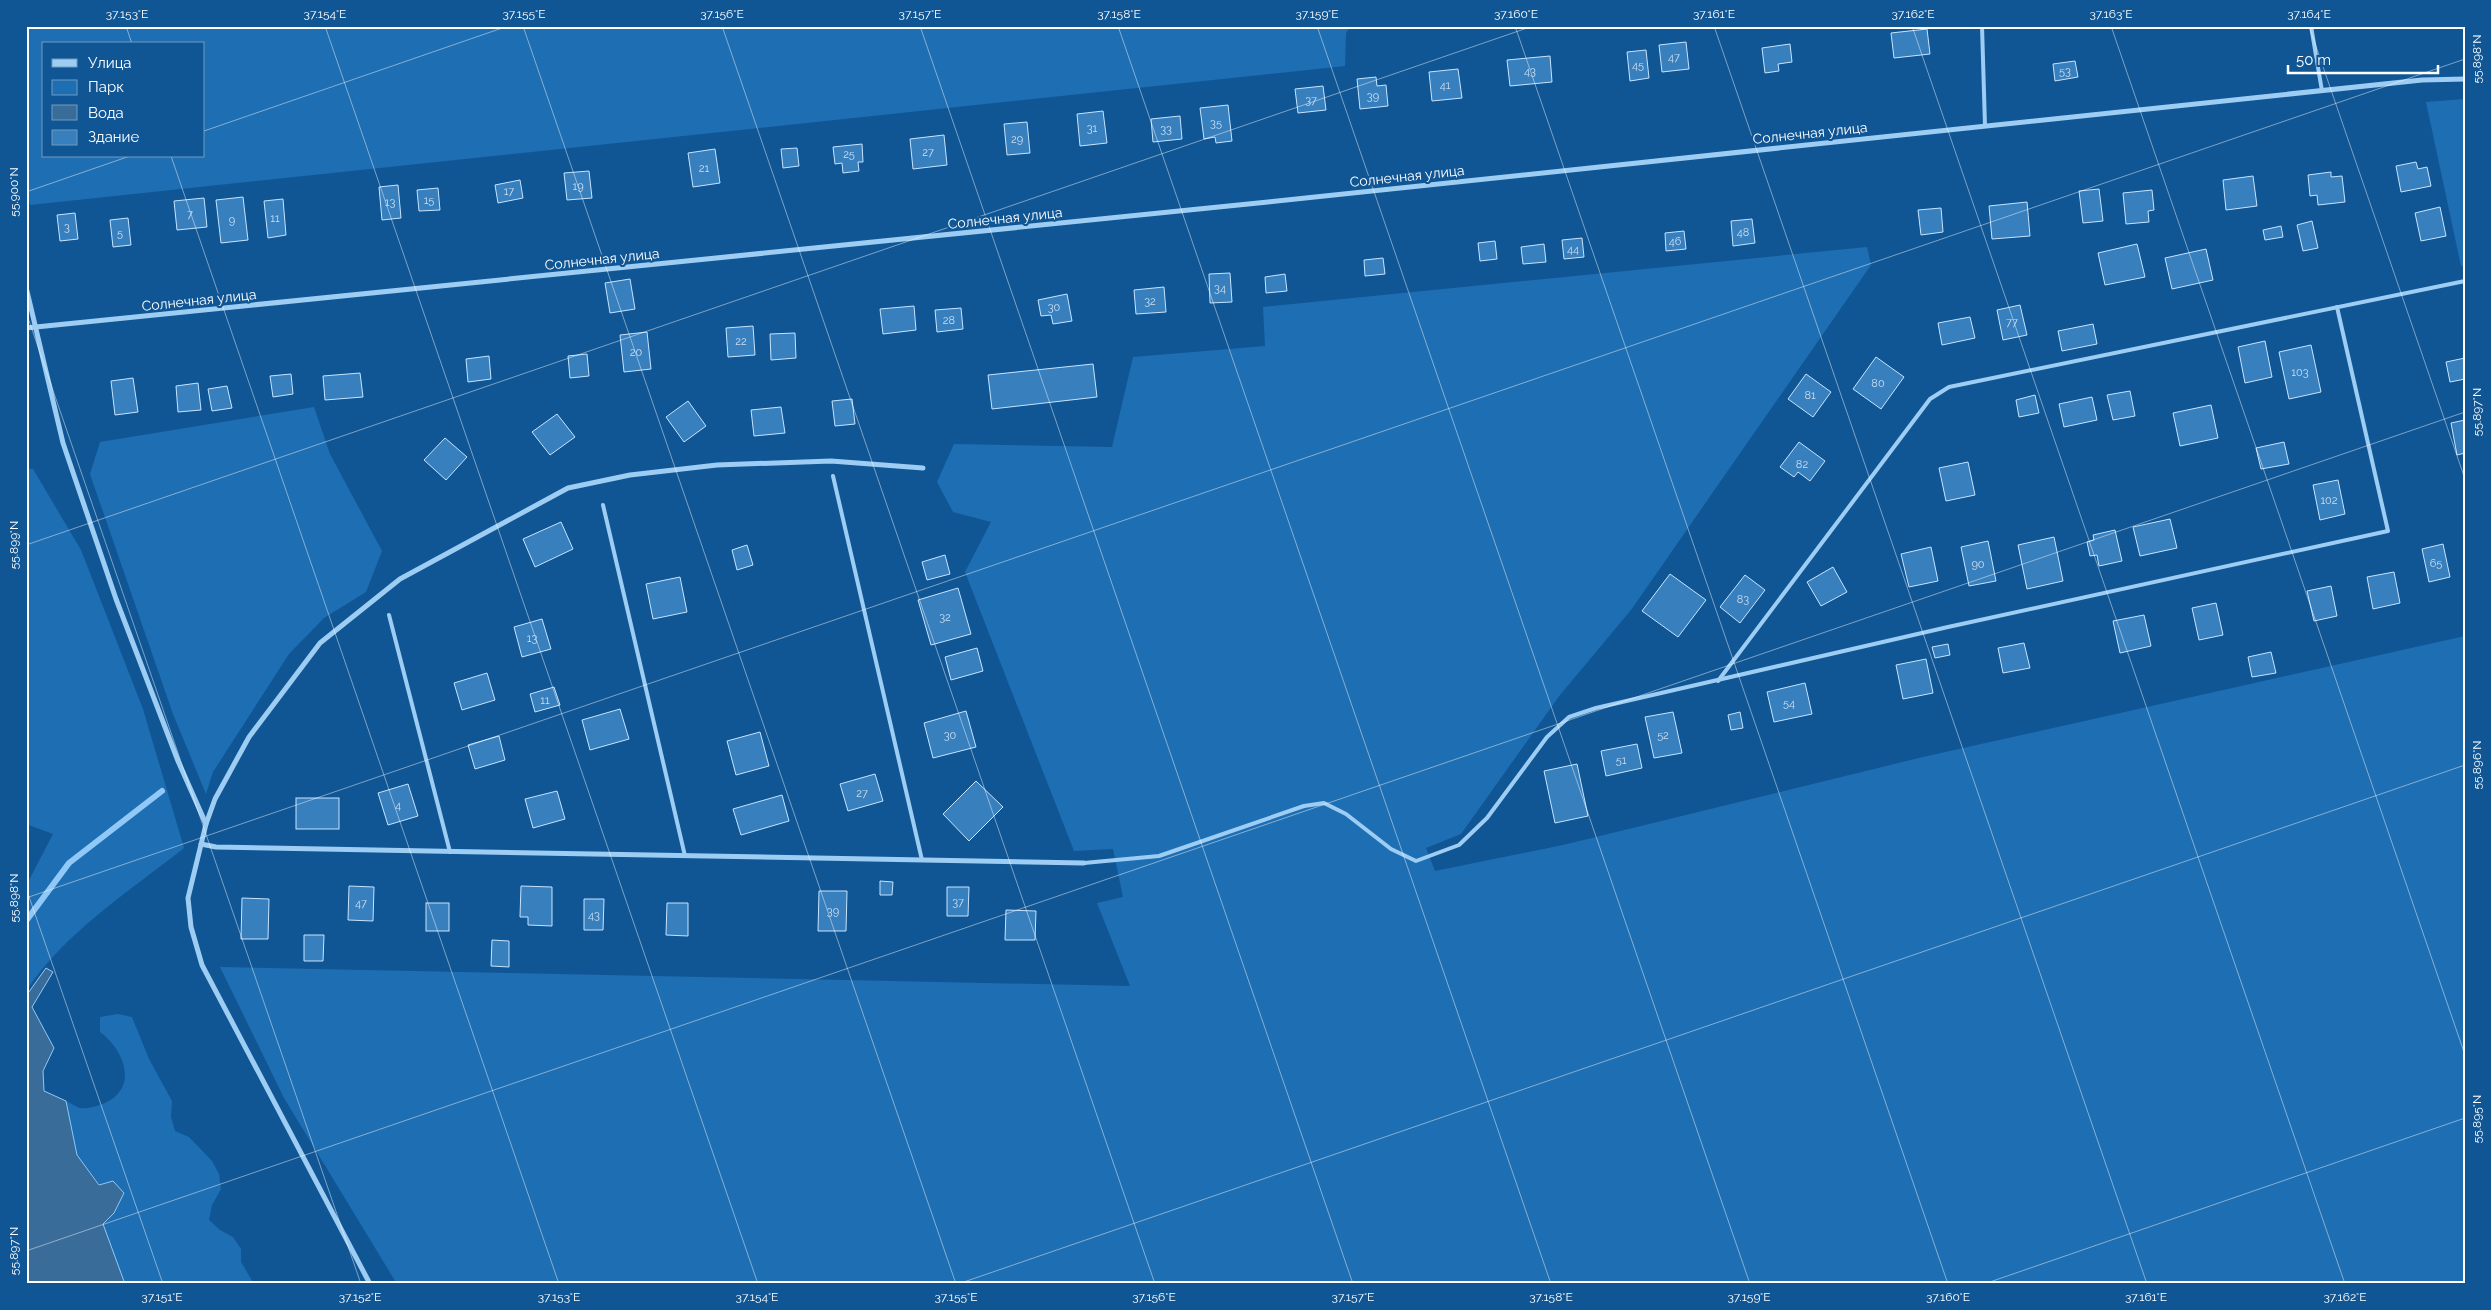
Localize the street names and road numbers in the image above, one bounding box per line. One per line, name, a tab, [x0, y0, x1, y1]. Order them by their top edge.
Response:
street label: Солнечная улица	[1752, 119, 1868, 147]
street label: Солнечная улица	[1349, 162, 1465, 190]
street label: Солнечная улица	[947, 204, 1063, 232]
street label: Солнечная улица	[544, 245, 660, 273]
street label: Солнечная улица	[141, 286, 257, 314]

